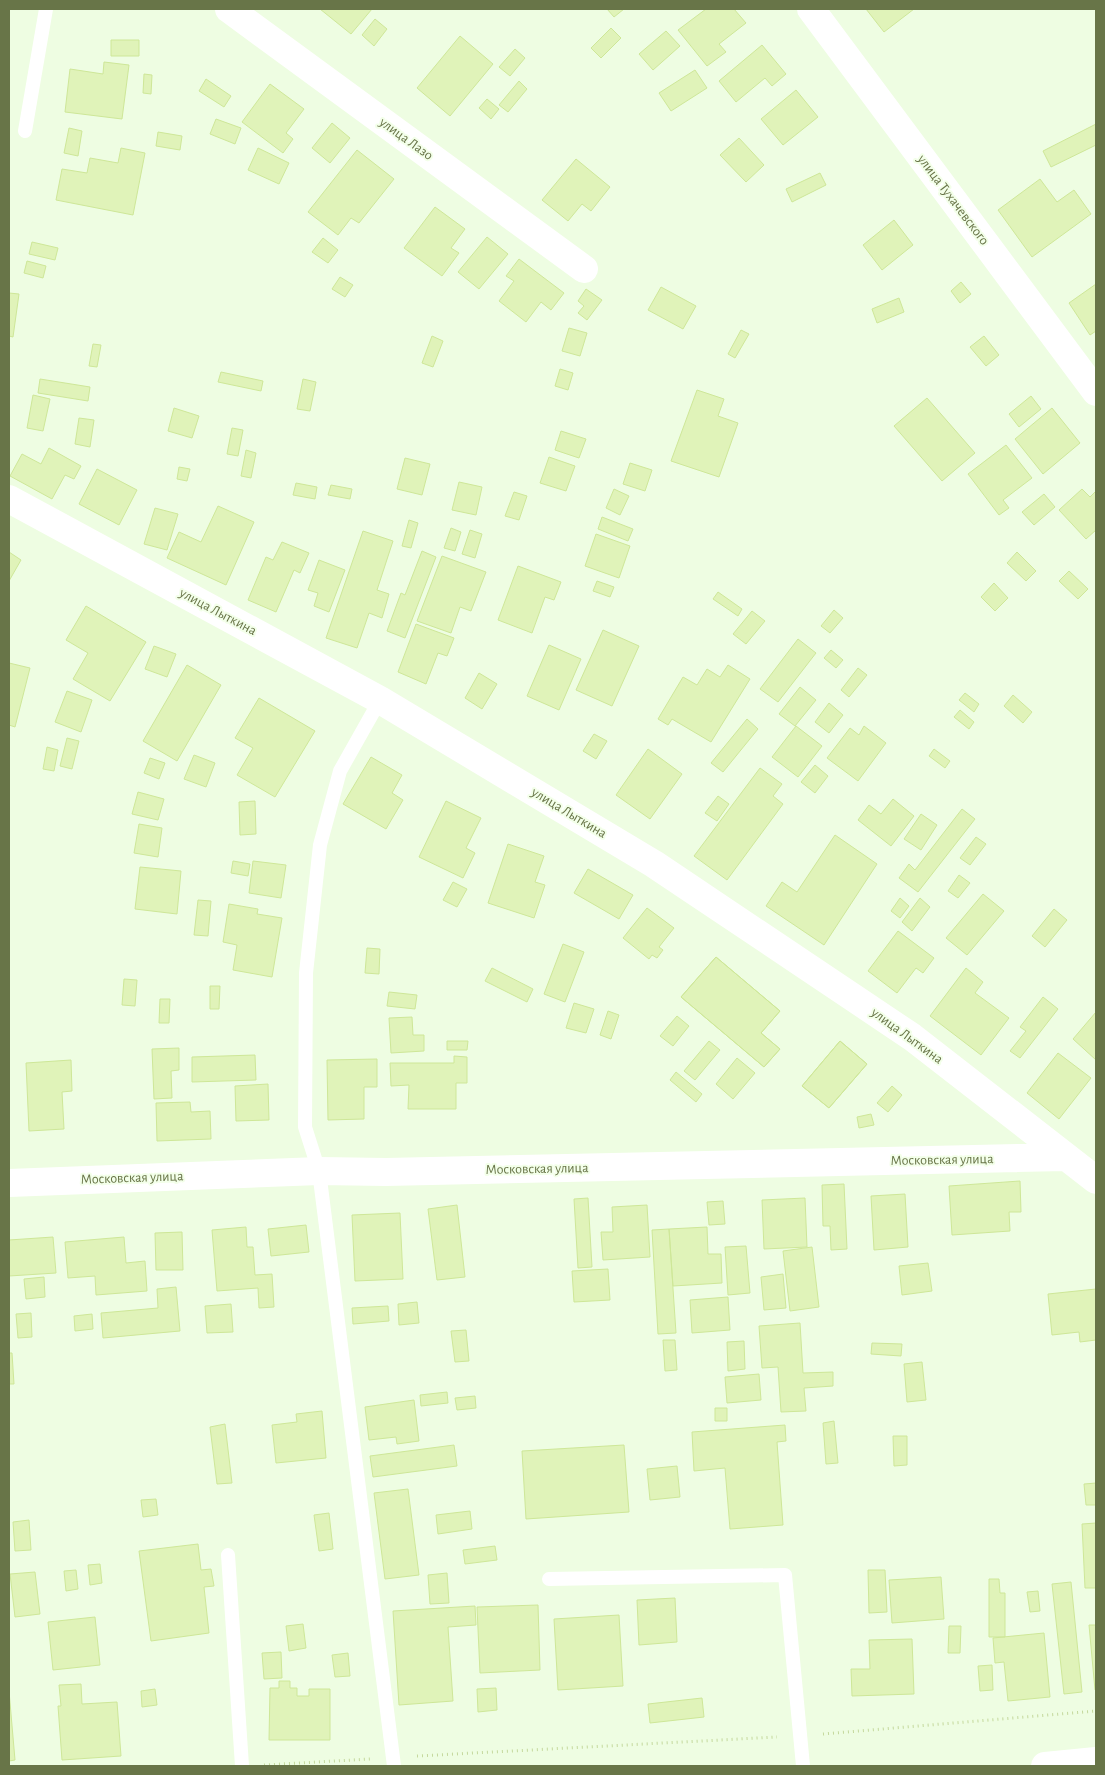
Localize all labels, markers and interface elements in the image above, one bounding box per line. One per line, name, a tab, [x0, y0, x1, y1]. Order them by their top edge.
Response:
street label: улица Лазо	[376, 114, 436, 163]
street label: улица Тухачевского	[914, 152, 991, 248]
street label: улица Лыткина	[176, 585, 259, 638]
street label: улица Лыткина	[528, 785, 610, 841]
street label: улица Лыткина	[868, 1005, 946, 1067]
street label: Московская улица	[890, 1152, 994, 1168]
street label: Московская улица	[485, 1161, 589, 1177]
street label: Московская улица	[80, 1169, 184, 1187]

